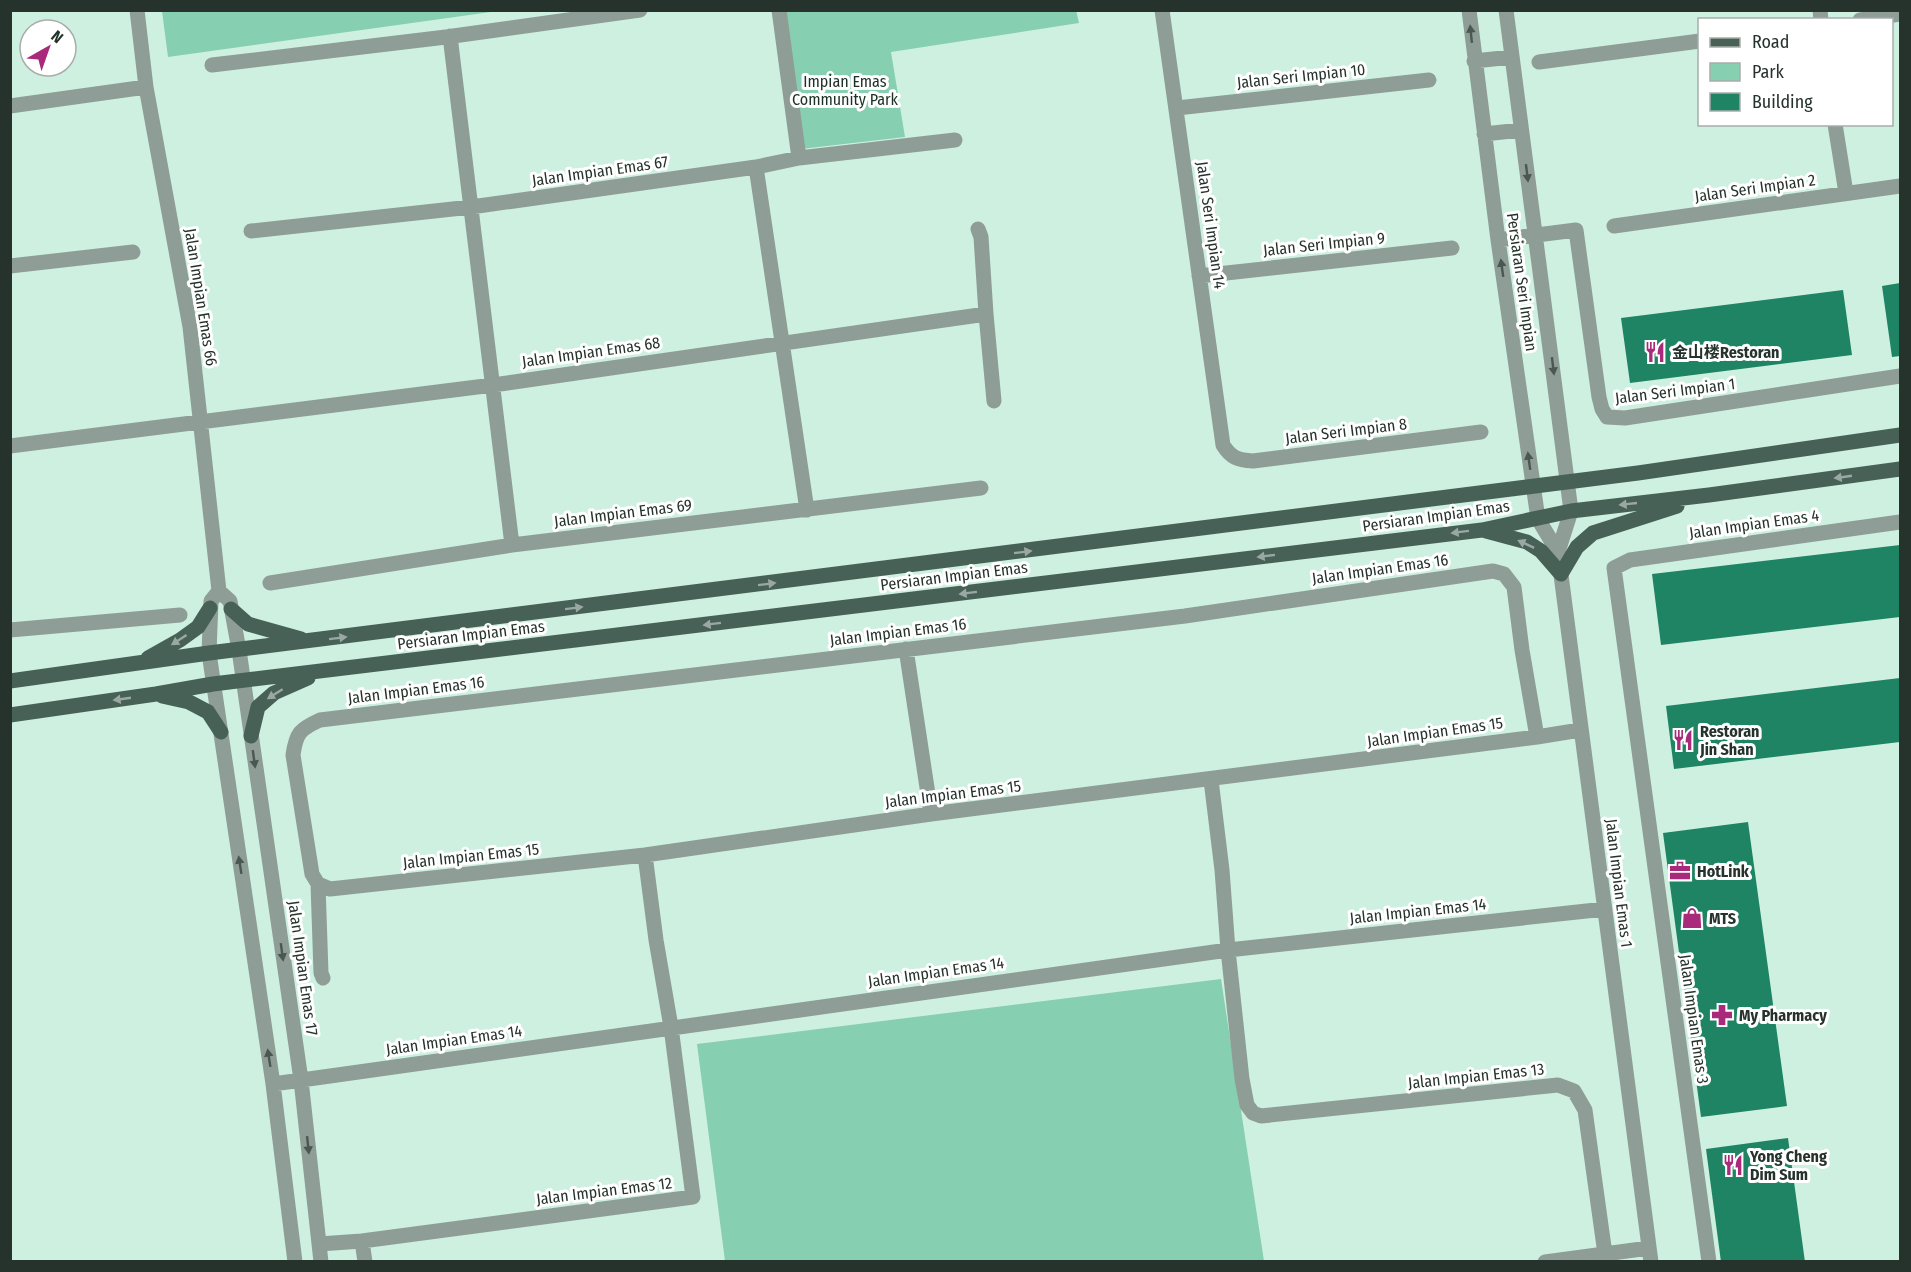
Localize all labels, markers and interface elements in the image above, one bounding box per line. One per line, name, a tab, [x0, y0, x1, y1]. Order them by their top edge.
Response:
north arrow	[18, 18, 78, 78]
legend	[1698, 18, 1893, 126]
one-way arrow	[1466, 24, 1476, 43]
text: N	[48, 27, 67, 47]
text: Road	[1752, 31, 1789, 53]
street label: Jalan Seri Impian 10	[1236, 60, 1366, 92]
text: Park	[1752, 61, 1785, 83]
park label: Impian Emas Community Park	[792, 72, 899, 109]
text: Building	[1752, 91, 1813, 113]
street label: Jalan Impian Emas 67	[531, 152, 670, 190]
street label: Jalan Seri Impian 14	[1193, 160, 1229, 290]
one-way arrow	[1522, 163, 1531, 182]
street label: Jalan Seri Impian 2	[1693, 170, 1817, 206]
street label: Persiaran Seri Impian	[1503, 212, 1541, 352]
street label: Jalan Impian Emas 66	[181, 227, 221, 367]
street label: Jalan Seri Impian 9	[1262, 228, 1386, 260]
one-way arrow	[1497, 259, 1506, 278]
street label: Jalan Impian Emas 68	[521, 333, 661, 371]
restaurant icon: 金山楼Restoran	[1643, 340, 1667, 364]
place label: 金山楼Restoran	[1672, 343, 1780, 362]
one-way arrow	[1548, 357, 1558, 376]
street label: Jalan Seri Impian 1	[1614, 374, 1736, 408]
street label: Jalan Seri Impian 8	[1284, 414, 1408, 448]
one-way arrow	[1525, 452, 1534, 471]
one-way arrow	[1833, 472, 1852, 482]
street label: Jalan Impian Emas 69	[553, 495, 693, 531]
street label: Persiaran Impian Emas	[1361, 496, 1511, 536]
one-way arrow	[1619, 500, 1638, 509]
street label: Jalan Impian Emas 4	[1688, 505, 1820, 543]
one-way arrow	[1450, 528, 1469, 537]
one-way arrow	[1518, 539, 1535, 548]
one-way arrow	[1014, 547, 1033, 556]
street label: Jalan Impian Emas 16	[1311, 550, 1449, 588]
one-way arrow	[1256, 551, 1275, 561]
street label: Persiaran Impian Emas	[879, 558, 1029, 594]
one-way arrow	[758, 579, 777, 589]
one-way arrow	[959, 588, 978, 597]
one-way arrow	[564, 604, 583, 613]
street label: Jalan Impian Emas 16	[829, 614, 967, 650]
street label: Persiaran Impian Emas	[396, 617, 546, 653]
one-way arrow	[703, 619, 722, 629]
one-way arrow	[329, 633, 348, 643]
one-way arrow	[171, 634, 187, 645]
street label: Jalan Impian Emas 16	[347, 672, 485, 708]
one-way arrow	[266, 689, 283, 699]
one-way arrow	[113, 694, 132, 704]
street label: Jalan Impian Emas 15	[1366, 713, 1504, 751]
place label: Restoran Jin Shan	[1699, 722, 1760, 759]
restaurant icon: Restoran Jin Shan	[1671, 728, 1695, 752]
one-way arrow	[250, 750, 259, 769]
street label: Jalan Impian Emas 15	[884, 776, 1022, 812]
street label: Jalan Impian Emas 1	[1602, 818, 1636, 948]
street label: Jalan Impian Emas 15	[402, 839, 540, 873]
one-way arrow	[236, 855, 245, 874]
office icon: HotLink	[1668, 859, 1692, 883]
place label: HotLink	[1697, 862, 1750, 881]
street label: Jalan Impian Emas 14	[1349, 894, 1487, 928]
street label: Jalan Impian Emas 17	[284, 899, 322, 1037]
shop icon: MTS	[1680, 906, 1704, 930]
place label: MTS	[1709, 909, 1736, 928]
one-way arrow	[278, 943, 287, 962]
street label: Jalan Impian Emas 14	[867, 953, 1006, 991]
street label: Jalan Impian Emas 3	[1676, 953, 1712, 1085]
pharmacy icon: My Pharmacy	[1710, 1003, 1734, 1027]
place label: My Pharmacy	[1739, 1006, 1827, 1025]
street label: Jalan Impian Emas 14	[385, 1021, 524, 1059]
one-way arrow	[265, 1048, 274, 1067]
street label: Jalan Impian Emas 13	[1407, 1059, 1545, 1093]
one-way arrow	[303, 1136, 313, 1155]
place label: Yong Cheng Dim Sum	[1749, 1147, 1827, 1184]
restaurant icon: Yong Cheng Dim Sum	[1721, 1153, 1745, 1177]
street label: Jalan Impian Emas 12	[535, 1173, 673, 1209]

